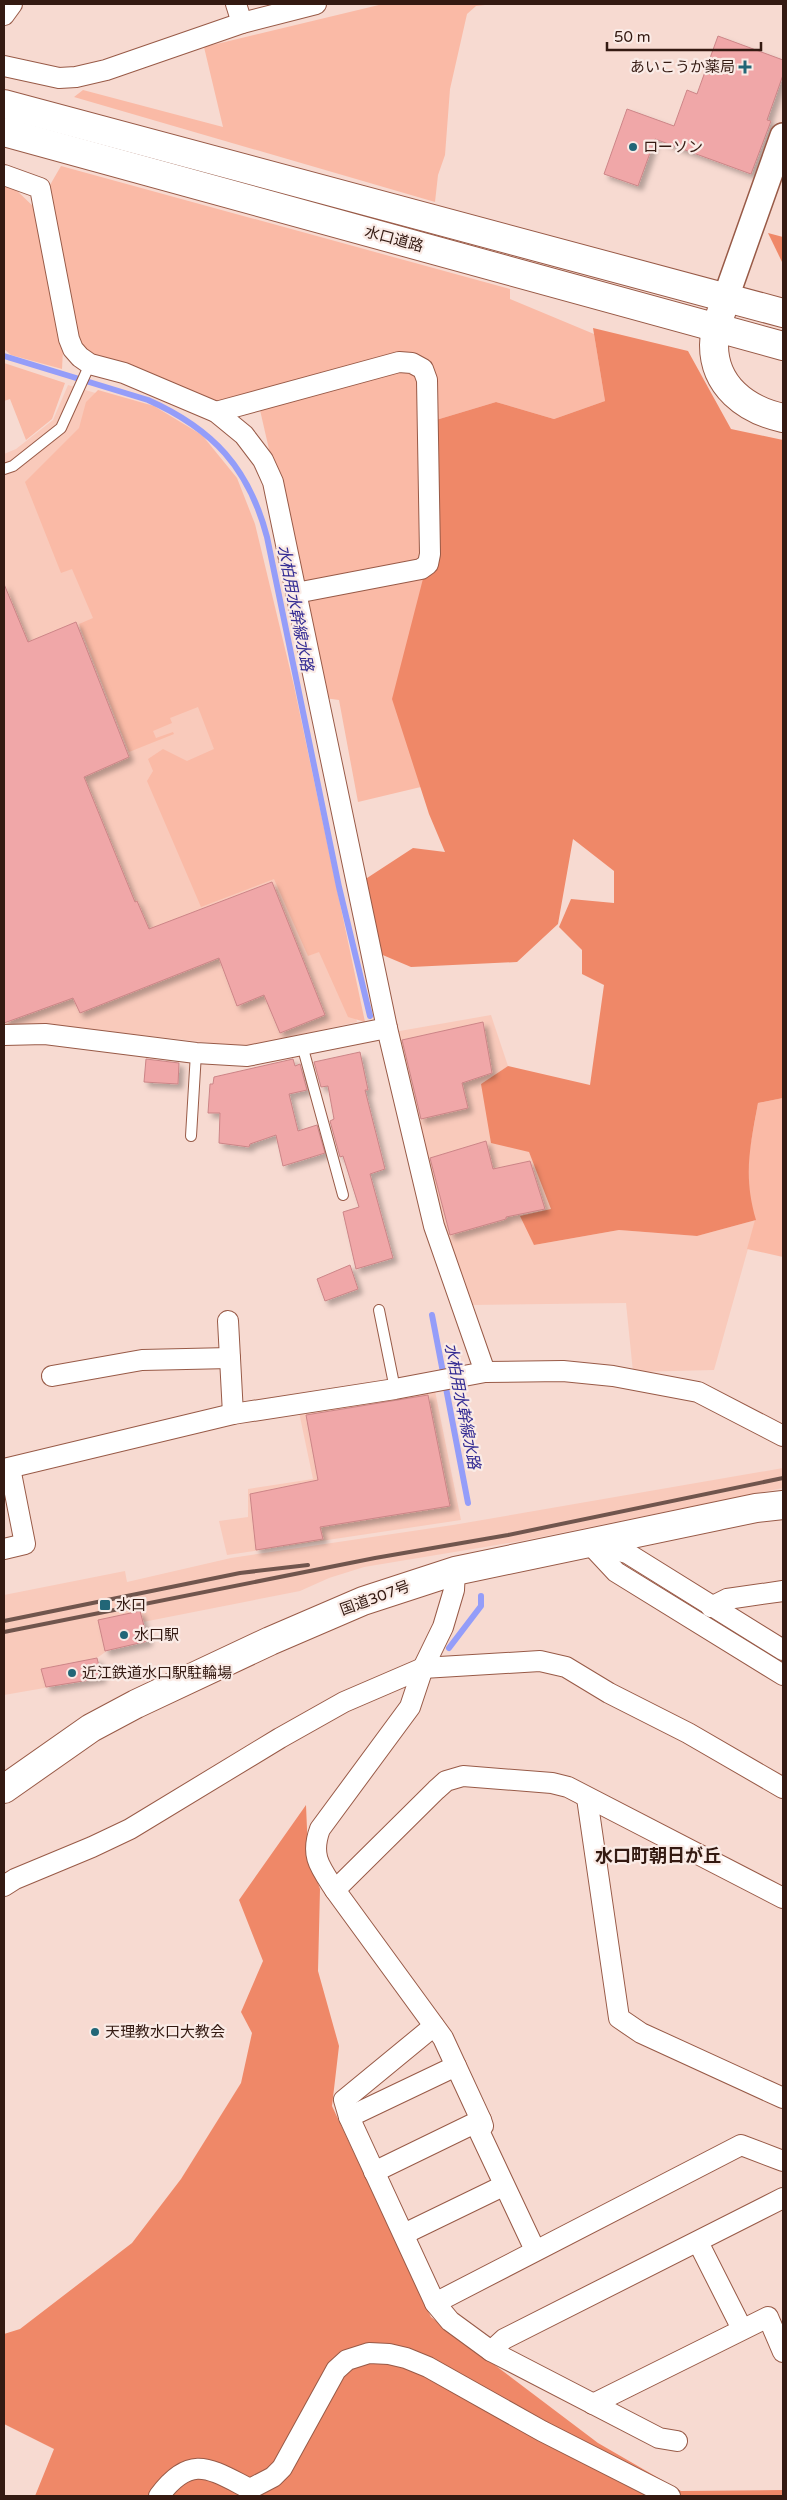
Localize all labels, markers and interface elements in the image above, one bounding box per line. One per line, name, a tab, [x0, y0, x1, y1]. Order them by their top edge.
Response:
scale bar	[607, 20, 761, 52]
text: 50 m	[614, 28, 651, 46]
place label: あいこうか薬局	[630, 58, 735, 76]
marker: あいこうか薬局	[739, 61, 751, 73]
place label: ローソン	[643, 138, 703, 156]
marker: ローソン	[627, 141, 639, 153]
street label: 水口道路	[363, 223, 425, 255]
water label: 水柏用水幹線水路	[273, 543, 317, 675]
water label: 水柏用水幹線水路	[440, 1341, 484, 1473]
street label: 国道307号	[337, 1577, 413, 1619]
place label: 水口	[116, 1596, 146, 1614]
marker: 水口	[98, 1598, 112, 1612]
place label: 水口駅	[134, 1626, 179, 1644]
marker: 水口駅	[118, 1629, 130, 1641]
place label: 近江鉄道水口駅駐輪場	[82, 1664, 232, 1682]
marker: 近江鉄道水口駅駐輪場	[66, 1667, 78, 1679]
district label: 水口町朝日が丘	[595, 1845, 721, 1867]
place label: 天理教水口大教会	[105, 2023, 225, 2041]
marker: 天理教水口大教会	[89, 2026, 101, 2038]

